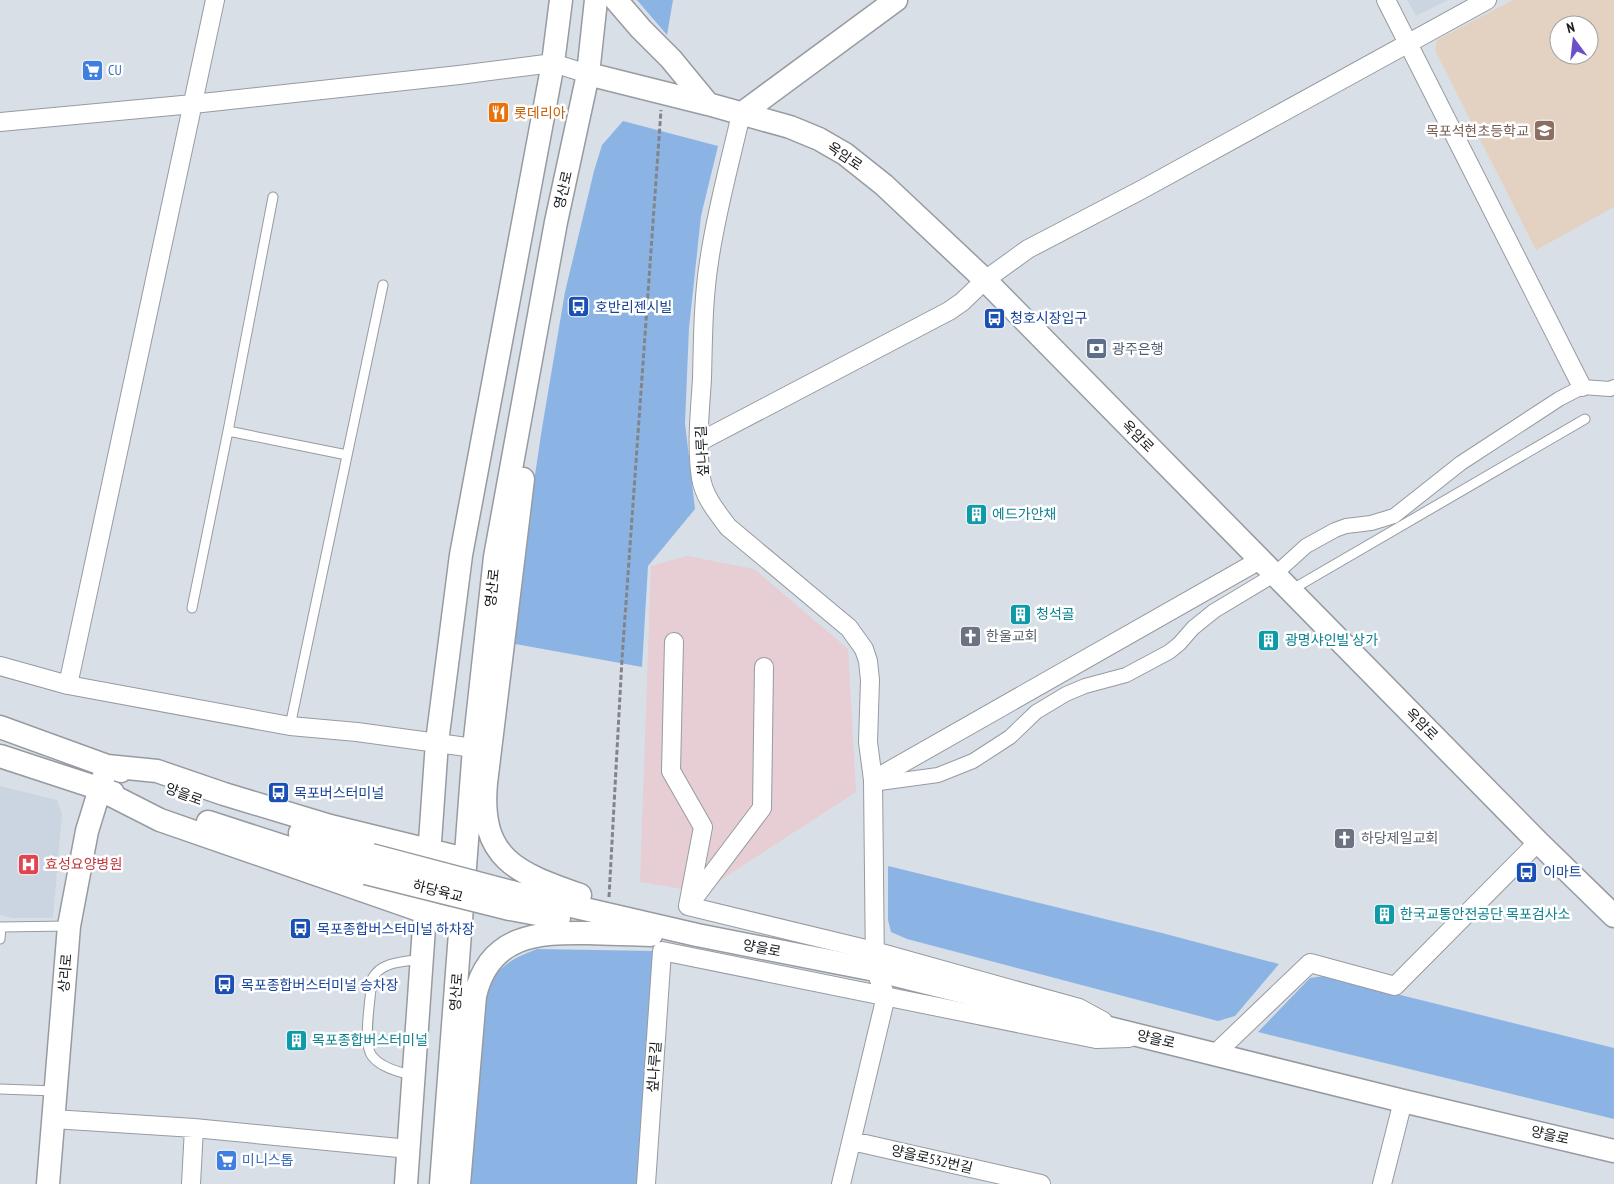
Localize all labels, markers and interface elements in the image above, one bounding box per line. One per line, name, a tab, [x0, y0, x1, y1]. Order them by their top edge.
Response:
north arrow	[1549, 15, 1599, 65]
text: N	[1565, 18, 1577, 37]
supermarket icon: CU	[80, 58, 104, 82]
place label: CU	[108, 61, 122, 79]
restaurant icon: 롯데리아	[486, 101, 510, 125]
place label: 롯데리아	[514, 104, 566, 122]
school or university icon: 목포석현초등학교	[1533, 119, 1557, 143]
place label: 목포석현초등학교	[1426, 122, 1529, 140]
street label: 옥암로	[824, 138, 866, 174]
street label: 영산로	[550, 169, 576, 211]
bus stop icon: 호반리젠시빌	[567, 295, 591, 319]
place label: 호반리젠시빌	[595, 298, 672, 316]
bus stop icon: 청호시장입구	[982, 306, 1006, 330]
place label: 청호시장입구	[1010, 309, 1087, 327]
bank icon: 광주은행	[1084, 337, 1108, 361]
place label: 광주은행	[1112, 340, 1164, 358]
street label: 옥암로	[1118, 416, 1158, 456]
street label: 섶나루길	[692, 425, 712, 477]
building icon: 에드가안채	[964, 502, 988, 526]
place label: 에드가안채	[992, 505, 1056, 523]
street label: 영산로	[481, 568, 503, 608]
building icon: 청석골	[1008, 602, 1032, 626]
place label: 청석골	[1036, 605, 1075, 623]
church icon: 한울교회	[958, 624, 982, 648]
place label: 한울교회	[986, 627, 1038, 645]
building icon: 광명샤인빌 상가	[1257, 628, 1281, 652]
place label: 광명샤인빌 상가	[1285, 631, 1378, 649]
street label: 옥암로	[1402, 704, 1442, 744]
street label: 양을로	[163, 779, 205, 809]
bus stop icon: 목포버스터미널	[266, 781, 290, 805]
place label: 목포버스터미널	[294, 784, 384, 802]
church icon: 하당제일교회	[1333, 826, 1357, 850]
place label: 하당제일교회	[1361, 829, 1438, 847]
hospital icon: 효성요양병원	[17, 852, 41, 876]
place label: 효성요양병원	[45, 855, 122, 873]
bus stop icon: 이마트	[1515, 860, 1539, 884]
place label: 이마트	[1543, 863, 1582, 881]
street label: 하당육교	[411, 876, 465, 906]
building icon: 한국교통안전공단 목포검사소	[1372, 902, 1396, 926]
place label: 한국교통안전공단 목포검사소	[1400, 905, 1571, 923]
bus stop icon: 목포종합버스터미널 하차장	[289, 917, 313, 941]
place label: 목포종합버스터미널 하차장	[317, 920, 475, 938]
street label: 양을로	[741, 935, 783, 961]
street label: 상리로	[54, 953, 76, 993]
street label: 영산로	[446, 972, 466, 1012]
bus stop icon: 목포종합버스터미널 승차장	[213, 973, 237, 997]
place label: 목포종합버스터미널 승차장	[241, 976, 399, 994]
street label: 양을로	[1135, 1026, 1177, 1052]
building icon: 목포종합버스터미널	[284, 1028, 308, 1052]
place label: 목포종합버스터미널	[312, 1031, 428, 1049]
street label: 섶나루길	[643, 1041, 665, 1093]
street label: 양을로	[1529, 1122, 1571, 1148]
street label: 양을로532번길	[889, 1141, 975, 1177]
supermarket icon: 미니스톱	[214, 1148, 238, 1172]
place label: 미니스톱	[242, 1151, 294, 1169]

